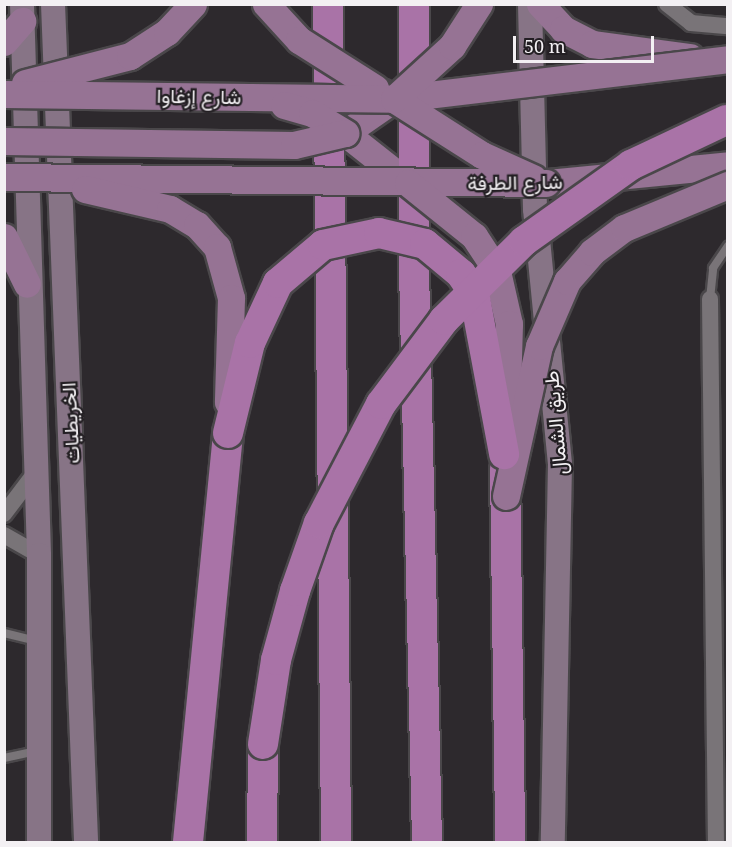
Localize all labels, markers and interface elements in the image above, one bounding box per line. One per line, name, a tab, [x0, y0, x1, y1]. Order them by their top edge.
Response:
scale bar	[516, 24, 657, 62]
text: 50 m	[524, 34, 566, 58]
street label: شارع إزغاوا	[157, 83, 241, 109]
street label: شارع الطرفة	[467, 169, 563, 195]
street label: طريق الشمال	[538, 370, 572, 476]
street label: الخريطيات	[56, 382, 84, 464]

